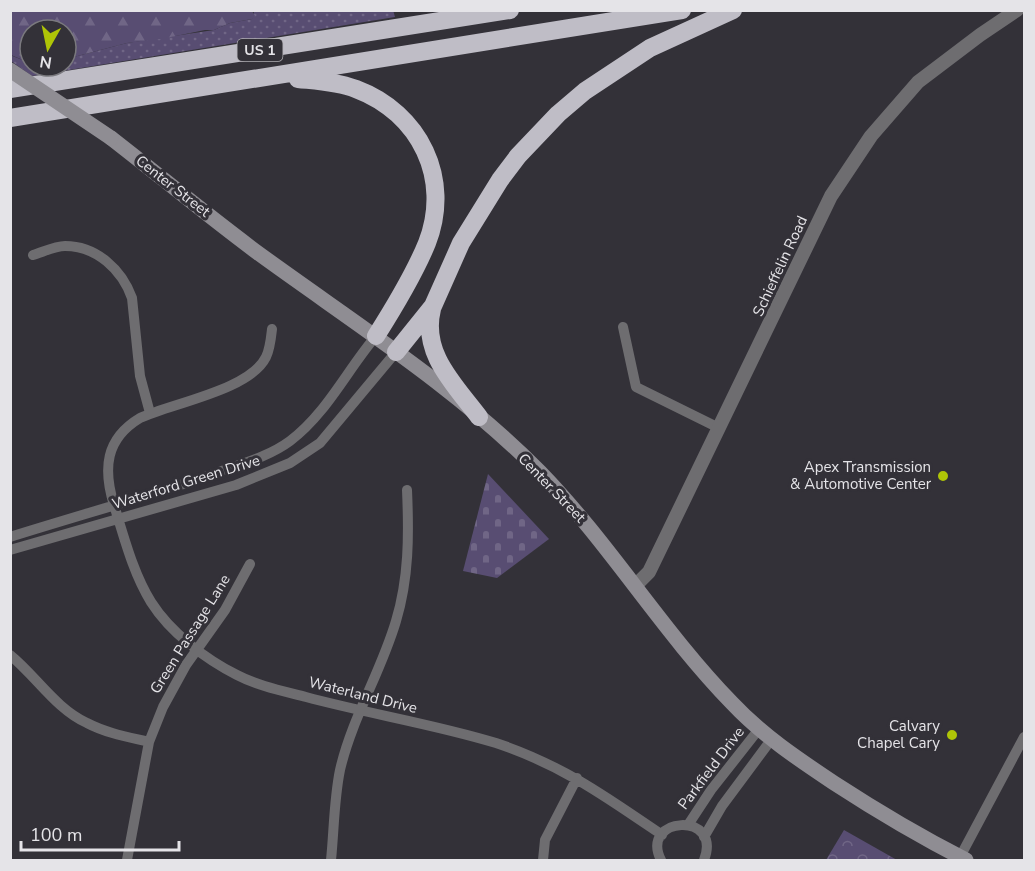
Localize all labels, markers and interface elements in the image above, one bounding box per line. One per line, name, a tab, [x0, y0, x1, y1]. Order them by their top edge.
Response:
north arrow	[18, 18, 78, 78]
road number: US 1	[238, 39, 282, 61]
text: N	[38, 50, 53, 74]
street label: Center Street	[132, 151, 215, 222]
street label: Schieffelin Road	[748, 212, 812, 320]
street label: Center Street	[514, 449, 591, 528]
street label: Waterford Green Drive	[110, 450, 262, 514]
place label: Apex Transmission & Automotive Center	[790, 457, 932, 494]
marker: Apex Transmission & Automotive Center	[936, 469, 950, 483]
street label: Green Passage Lane	[145, 571, 235, 697]
street label: Waterland Drive	[307, 672, 419, 718]
place label: Calvary Chapel Cary	[857, 716, 940, 753]
street label: Parkfield Drive	[673, 722, 749, 814]
marker: Calvary Chapel Cary	[945, 728, 959, 742]
scale bar	[21, 814, 178, 852]
text: 100 m	[30, 823, 82, 847]

